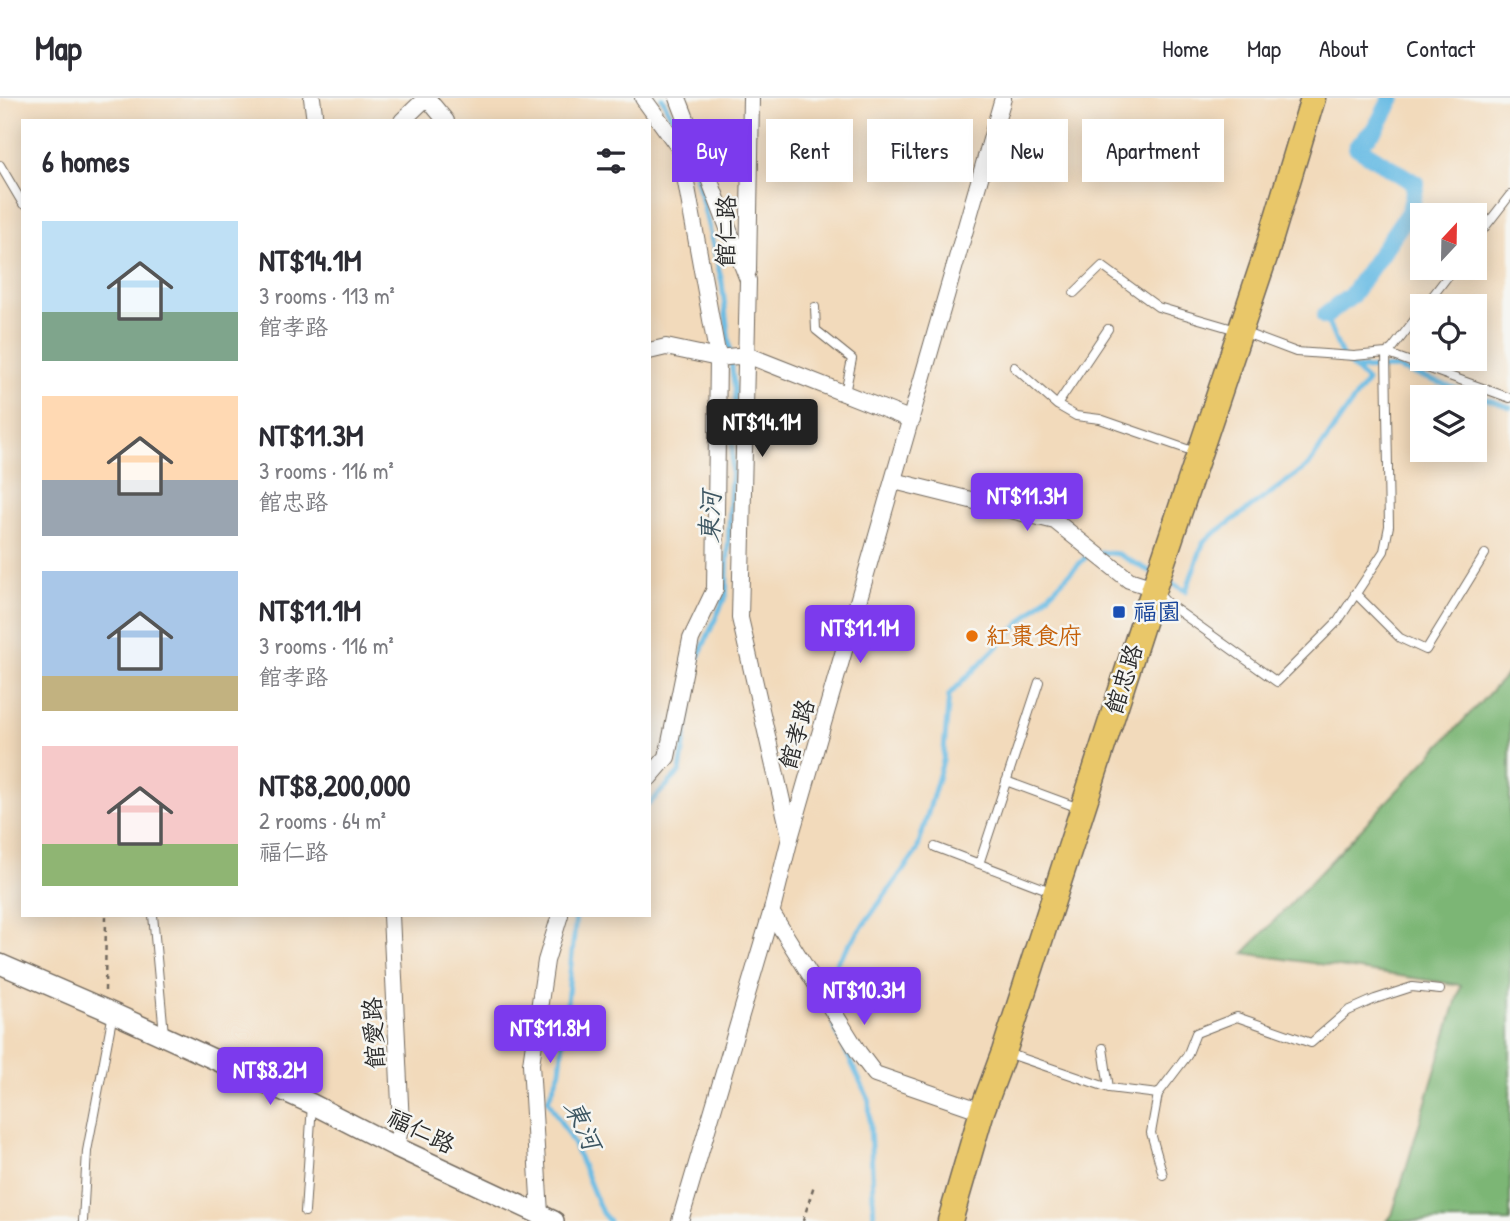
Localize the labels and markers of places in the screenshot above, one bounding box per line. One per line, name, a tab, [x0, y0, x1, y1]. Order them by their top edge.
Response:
pin: NT$14.1M	[690, 400, 834, 459]
pin: NT$11.3M	[955, 474, 1099, 533]
place label: 福園	[1133, 595, 1181, 627]
marker: 福園	[1111, 604, 1127, 620]
pin: NT$11.1M	[788, 606, 932, 665]
place label: 紅棗食府	[986, 619, 1082, 651]
marker: 紅棗食府	[964, 628, 980, 644]
pin: NT$10.3M	[792, 968, 936, 1027]
pin: NT$11.8M	[478, 1006, 622, 1065]
pin: NT$8.2M	[205, 1048, 335, 1107]

